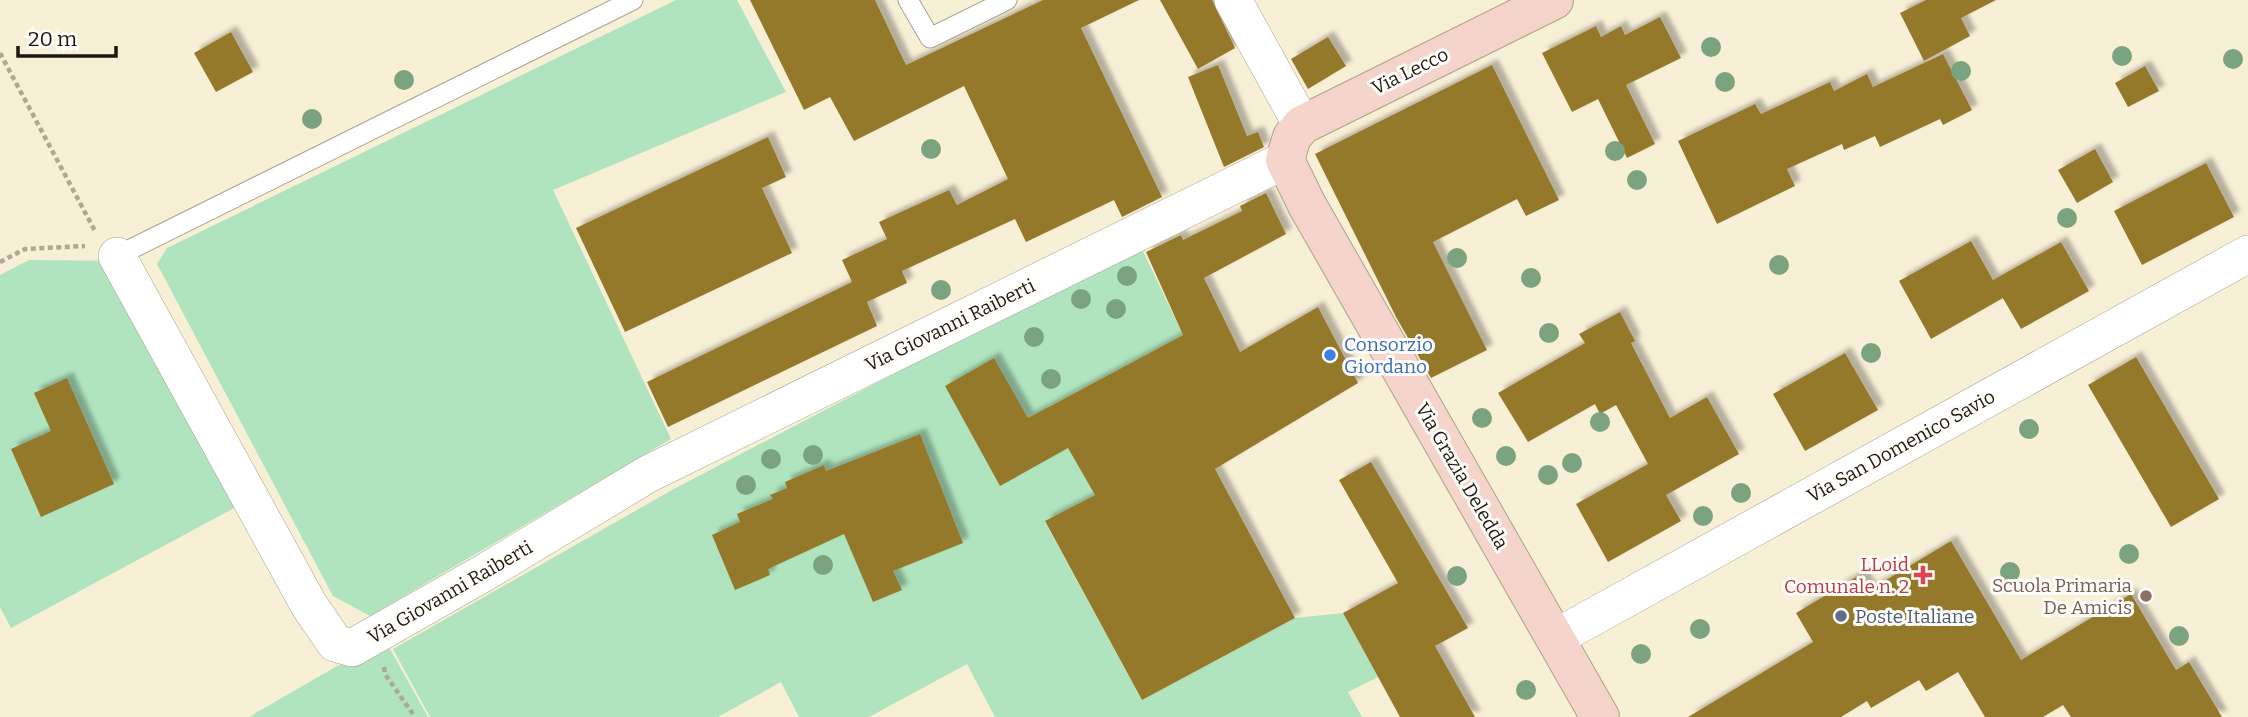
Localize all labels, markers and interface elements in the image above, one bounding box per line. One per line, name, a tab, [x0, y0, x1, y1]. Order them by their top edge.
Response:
scale bar	[18, 14, 116, 58]
text: 20 m	[28, 26, 77, 52]
street label: Via Lecco	[1368, 43, 1452, 99]
street label: Via Giovanni Raiberti	[861, 274, 1039, 376]
place label: Consorzio Giordano	[1344, 333, 1433, 378]
marker: Consorzio Giordano	[1322, 347, 1338, 363]
street label: Via San Domenico Savio	[1803, 385, 1999, 507]
street label: Via Grazia Deledda	[1411, 399, 1514, 554]
street label: Via Giovanni Raiberti	[364, 535, 537, 649]
place label: LLoid Comunale n. 2	[1784, 553, 1909, 598]
marker: LLoid Comunale n. 2	[1915, 567, 1931, 583]
place label: Scuola Primaria De Amicis	[1992, 574, 2133, 619]
marker: Scuola Primaria De Amicis	[2138, 588, 2154, 604]
place label: Poste Italiane	[1855, 605, 1974, 628]
marker: Poste Italiane	[1833, 608, 1849, 624]

